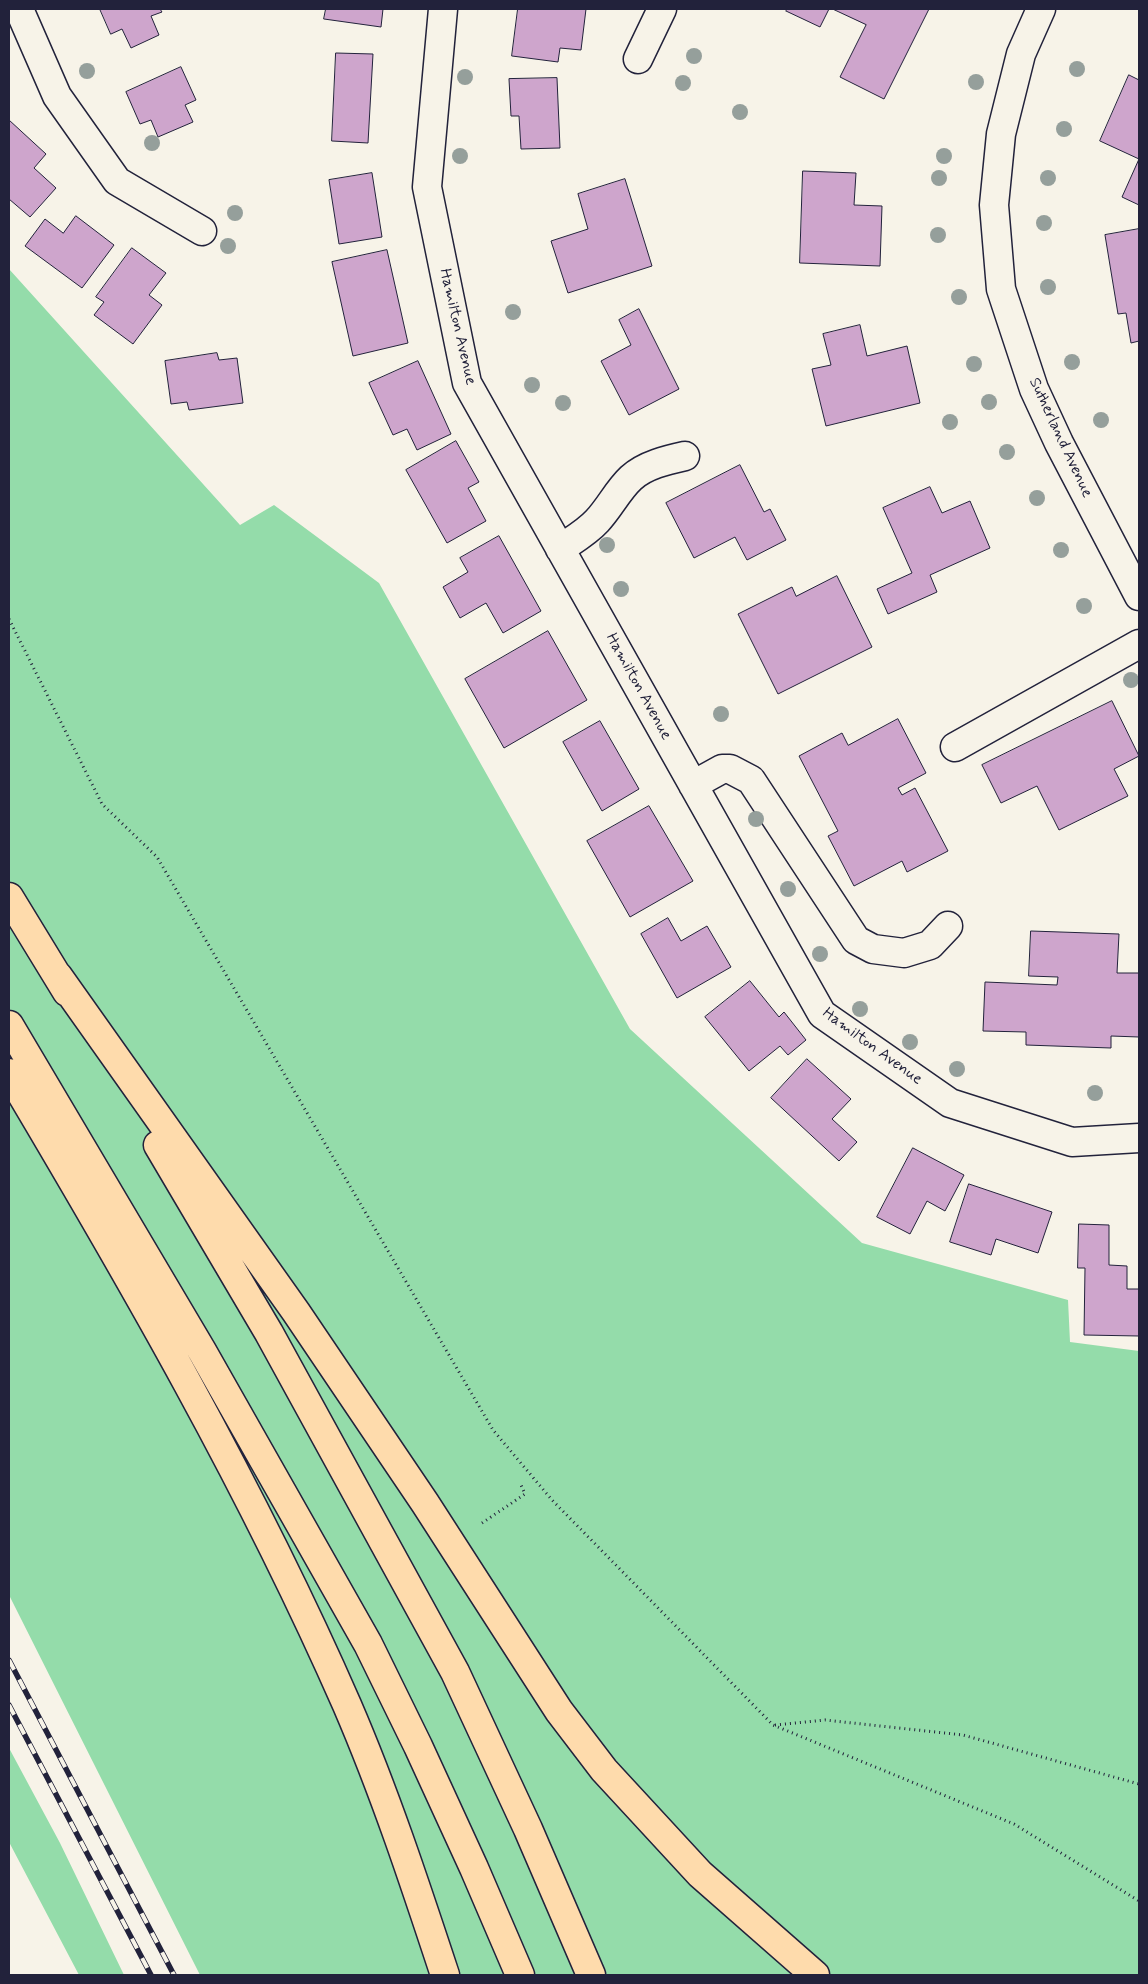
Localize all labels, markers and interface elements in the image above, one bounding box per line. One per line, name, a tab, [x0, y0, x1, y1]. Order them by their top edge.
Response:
street label: Hamilton Avenue	[434, 267, 480, 387]
street label: Sutherland Avenue	[1024, 375, 1096, 501]
street label: Hamilton Avenue	[601, 630, 675, 744]
street label: Hamilton Avenue	[818, 1004, 926, 1090]

